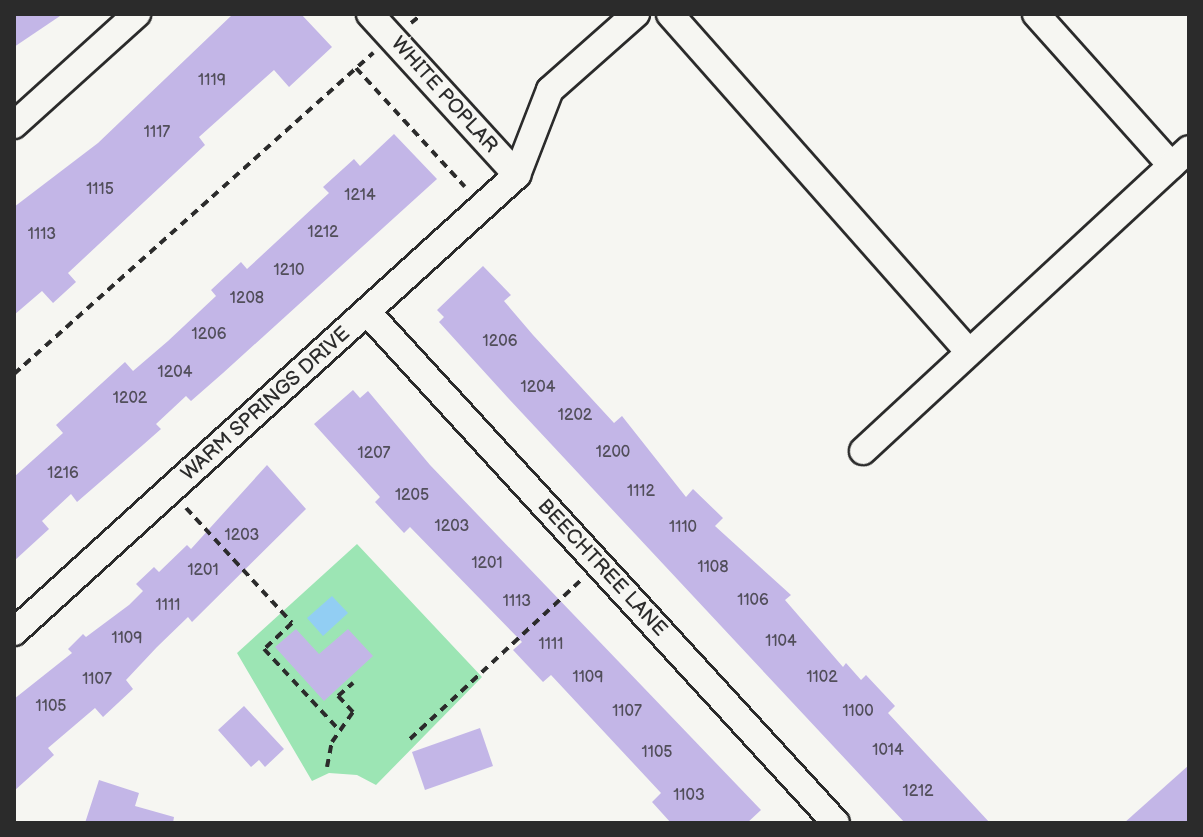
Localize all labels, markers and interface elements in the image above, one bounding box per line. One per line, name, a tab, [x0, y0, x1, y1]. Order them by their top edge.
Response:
street label: WHITE POPLAR	[386, 32, 502, 158]
house number: 1119	[198, 71, 226, 91]
house number: 1117	[144, 123, 170, 143]
house number: 1115	[86, 180, 114, 200]
house number: 1214	[344, 186, 376, 206]
house number: 1212	[307, 223, 339, 243]
house number: 1113	[28, 225, 56, 245]
house number: 1210	[274, 261, 304, 281]
house number: 1208	[230, 289, 264, 309]
street label: WARM SPRINGS DRIVE	[177, 322, 355, 486]
house number: 1206	[192, 325, 226, 345]
house number: 1206	[483, 332, 517, 352]
house number: 1204	[158, 363, 192, 383]
house number: 1204	[521, 378, 555, 398]
house number: 1202	[113, 389, 147, 409]
house number: 1202	[558, 406, 592, 426]
house number: 1200	[596, 443, 630, 463]
house number: 1207	[358, 444, 390, 464]
house number: 1216	[47, 464, 79, 484]
house number: 1112	[627, 482, 655, 502]
house number: 1205	[395, 486, 429, 506]
street label: BEECHTREE LANE	[532, 495, 672, 641]
house number: 1203	[435, 517, 469, 537]
house number: 1110	[669, 518, 697, 538]
house number: 1203	[225, 526, 259, 546]
house number: 1201	[471, 554, 503, 574]
house number: 1108	[697, 558, 729, 578]
house number: 1201	[187, 561, 219, 581]
house number: 1106	[737, 591, 769, 611]
house number: 1113	[503, 592, 531, 612]
house number: 1111	[156, 596, 180, 616]
house number: 1109	[111, 629, 143, 649]
house number: 1104	[765, 632, 797, 652]
house number: 1111	[539, 635, 563, 655]
house number: 1109	[572, 668, 604, 688]
house number: 1102	[806, 668, 838, 688]
house number: 1107	[82, 670, 112, 690]
house number: 1105	[36, 697, 66, 717]
house number: 1107	[612, 702, 642, 722]
house number: 1100	[842, 702, 874, 722]
house number: 1014	[872, 741, 904, 761]
house number: 1105	[642, 743, 672, 763]
house number: 1212	[902, 782, 934, 802]
house number: 1103	[673, 786, 705, 806]

